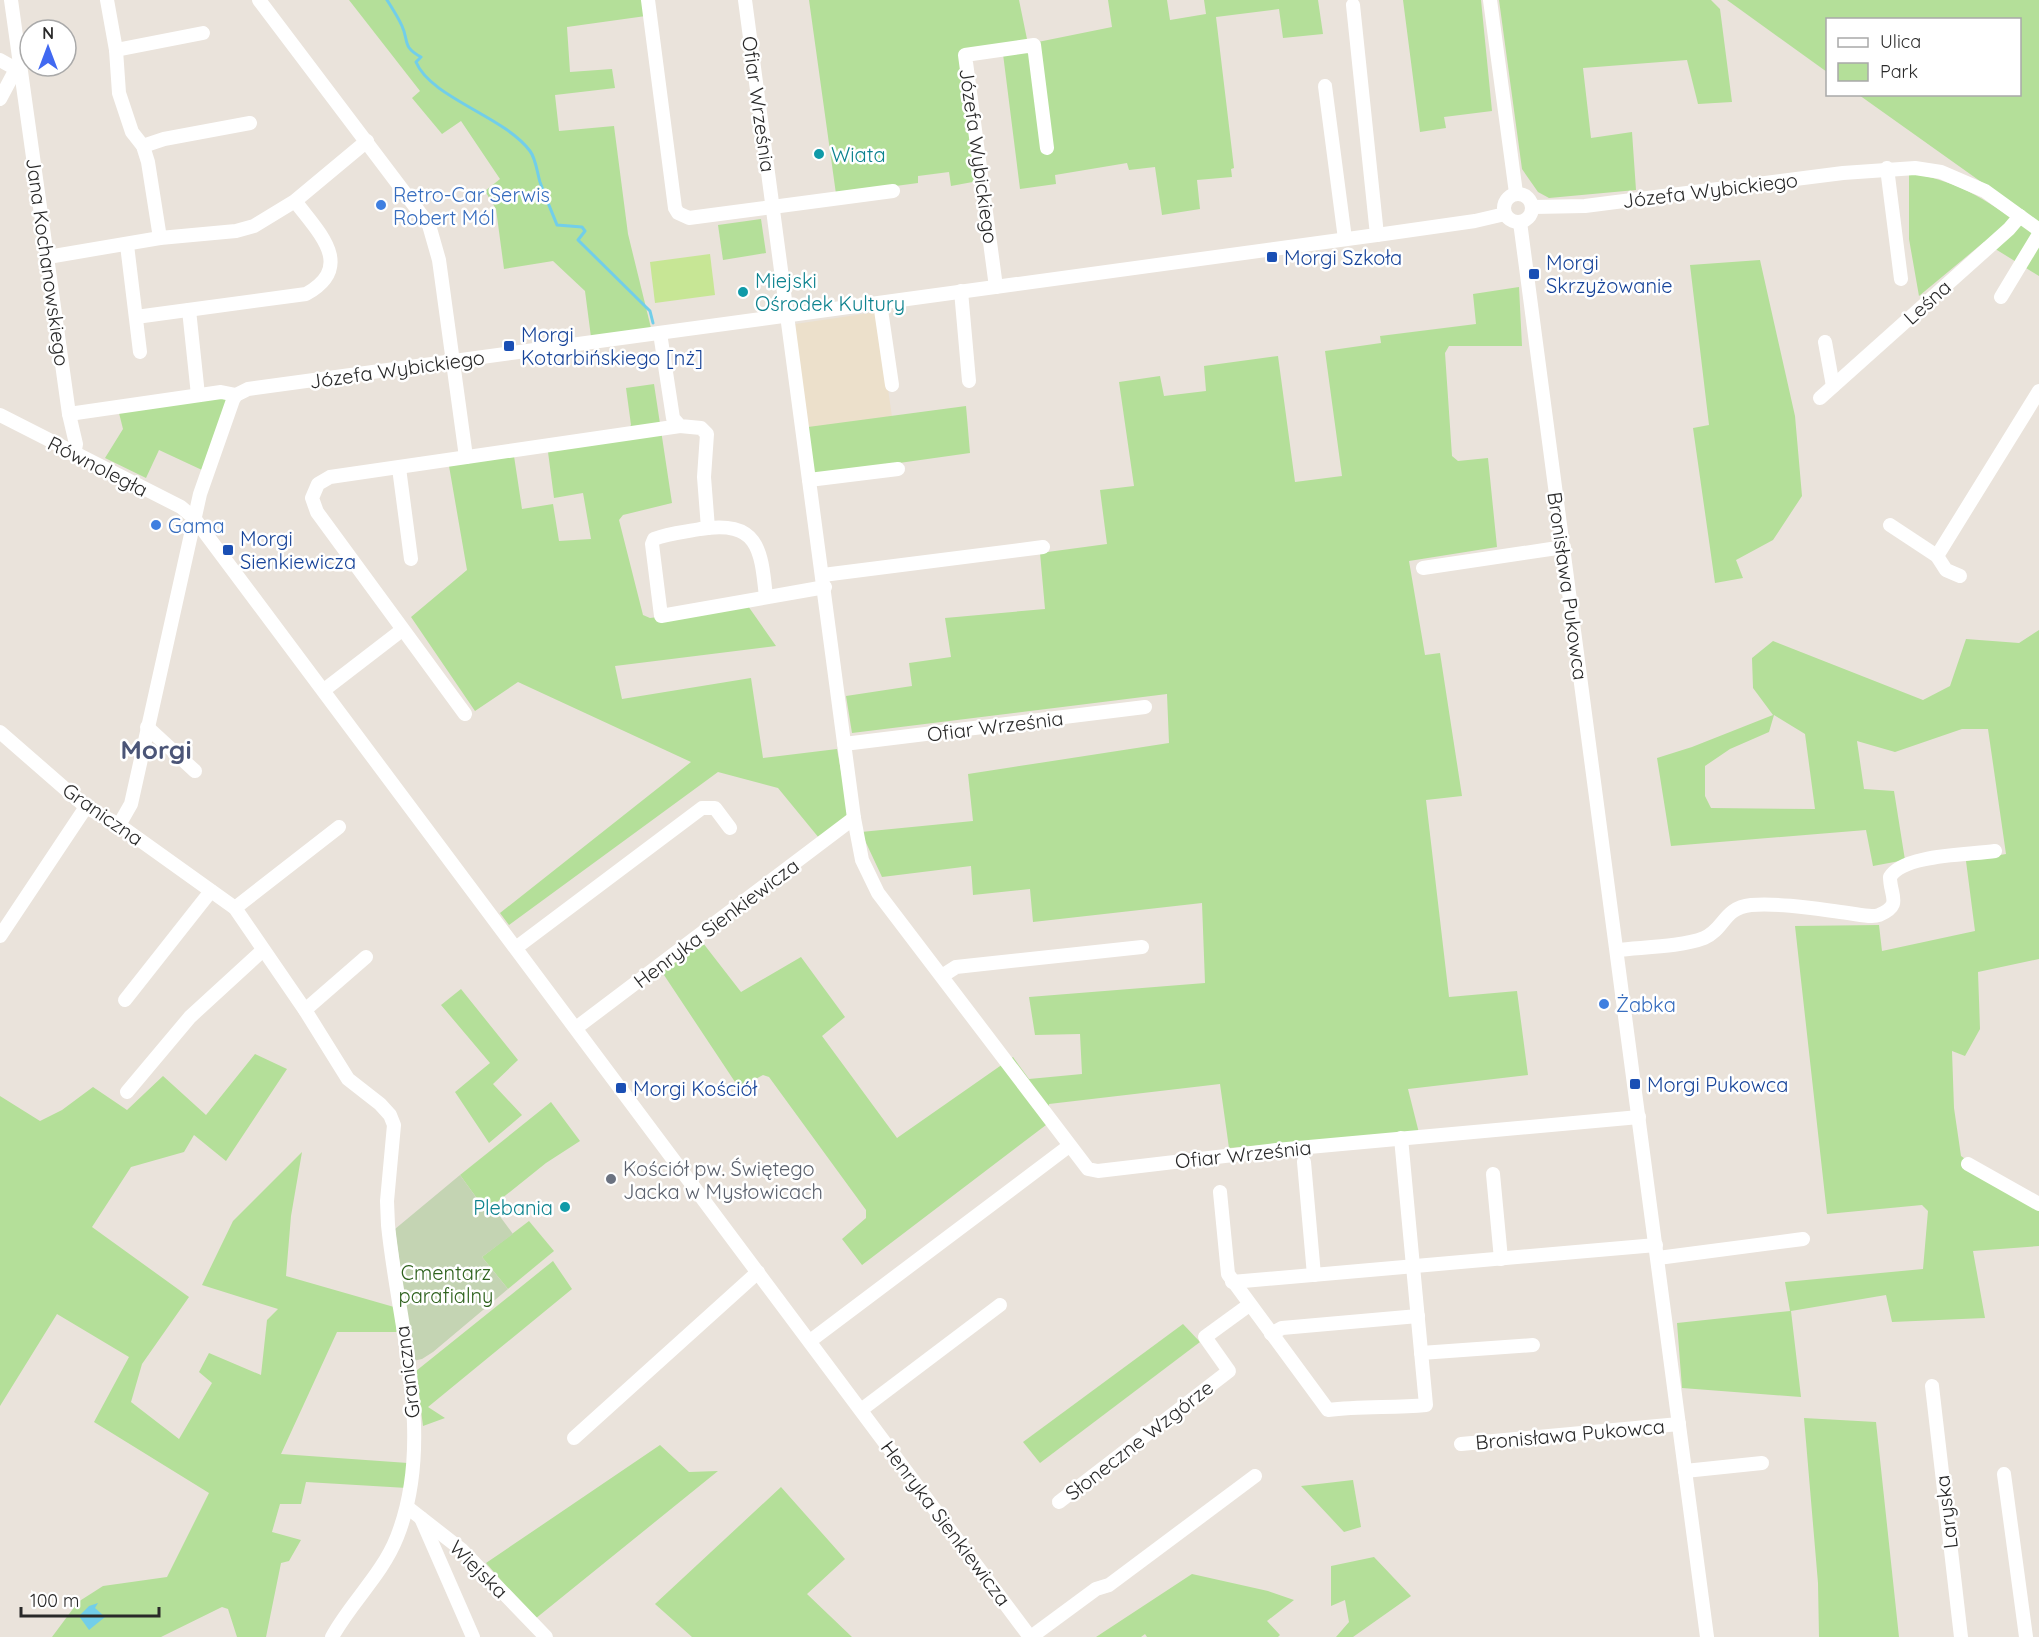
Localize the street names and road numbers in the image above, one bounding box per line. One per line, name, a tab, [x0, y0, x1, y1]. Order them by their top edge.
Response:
street label: Ofiar Września	[737, 34, 781, 174]
street label: Józefa Wybickiego	[954, 67, 1004, 245]
street label: Jana Kochanowskiego	[21, 156, 75, 368]
street label: Józefa Wybickiego	[1621, 167, 1799, 213]
street label: Leśna	[1898, 274, 1956, 330]
street label: Józefa Wybickiego	[308, 344, 486, 394]
street label: Równoległa	[44, 430, 152, 502]
street label: Bronisława Pukowca	[1542, 490, 1594, 682]
street label: Ofiar Września	[925, 705, 1065, 747]
street label: Graniczna	[58, 777, 148, 851]
street label: Henryka Sienkiewicza	[628, 853, 804, 993]
street label: Ofiar Września	[1174, 1134, 1312, 1174]
street label: Graniczna	[389, 1324, 425, 1420]
street label: Słoneczne Wzgórze	[1060, 1374, 1218, 1506]
street label: Bronisława Pukowca	[1474, 1413, 1666, 1455]
street label: Henryka Sienkiewicza	[876, 1435, 1016, 1611]
street label: Laryska	[1929, 1474, 1963, 1550]
street label: Wiejska	[445, 1535, 513, 1603]

